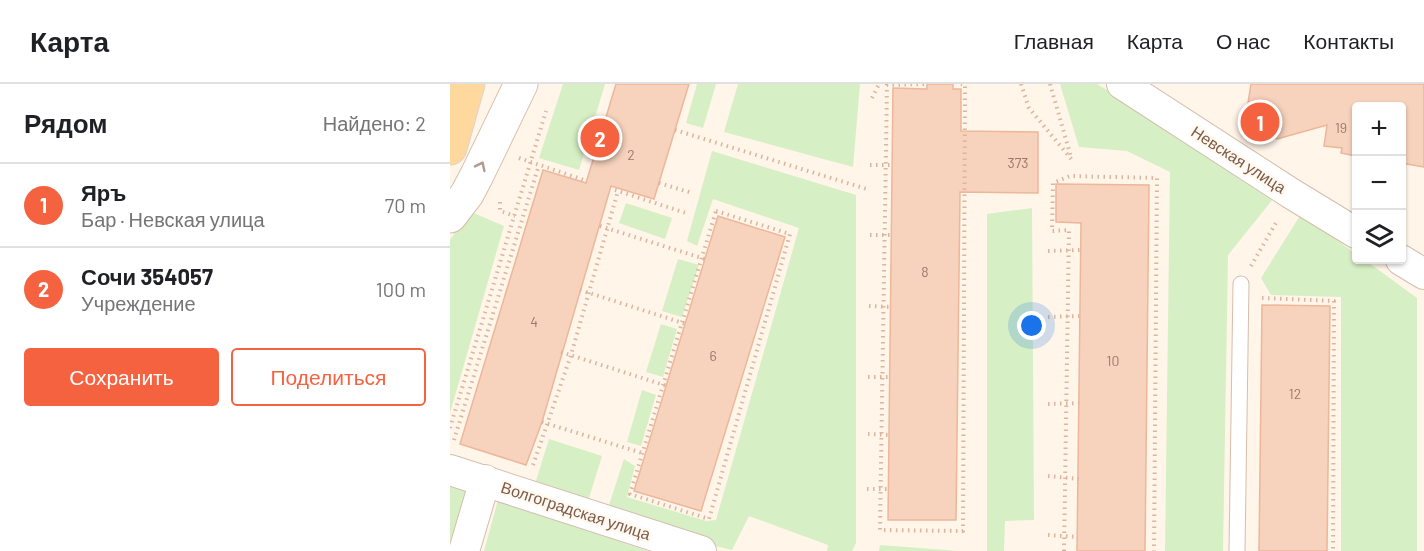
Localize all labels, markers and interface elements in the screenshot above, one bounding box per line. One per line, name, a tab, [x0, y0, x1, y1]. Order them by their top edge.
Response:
text: Карта	[30, 24, 109, 58]
text: Главная	[1014, 28, 1094, 53]
text: Карта	[1127, 28, 1183, 53]
text: О нас	[1216, 28, 1270, 53]
text: Контакты	[1303, 28, 1394, 53]
pin: 1	[1240, 99, 1280, 144]
map controls	[1352, 102, 1406, 264]
button: +	[1352, 102, 1406, 156]
text: Рядом	[24, 107, 107, 138]
text: Найдено: 2	[323, 111, 426, 135]
pin: 2	[580, 116, 620, 160]
house number: 19	[1335, 119, 1347, 136]
street label: Невская улица	[1188, 121, 1290, 197]
house number: 2	[627, 146, 635, 163]
house number: 373	[1007, 154, 1029, 171]
button: −	[1352, 156, 1406, 210]
one-way arrow	[474, 162, 486, 173]
text: Яръ	[81, 179, 126, 205]
text: 1	[40, 193, 47, 217]
text: 70 m	[385, 193, 426, 217]
text: Бар · Невская улица	[81, 207, 265, 231]
button: layers	[1352, 210, 1406, 264]
text: Сочи 354057	[81, 263, 213, 289]
house number: 8	[921, 263, 929, 280]
text: 2	[38, 277, 49, 301]
text: 100 m	[376, 277, 426, 301]
text: Учреждение	[81, 291, 196, 315]
your location	[1017, 311, 1046, 340]
house number: 4	[530, 313, 538, 330]
house number: 6	[709, 347, 717, 364]
button: Сохранить	[24, 348, 219, 406]
button: Поделиться	[231, 348, 426, 406]
house number: 10	[1107, 352, 1119, 369]
house number: 12	[1289, 385, 1301, 402]
street label: Волгоградская улица	[499, 477, 653, 543]

